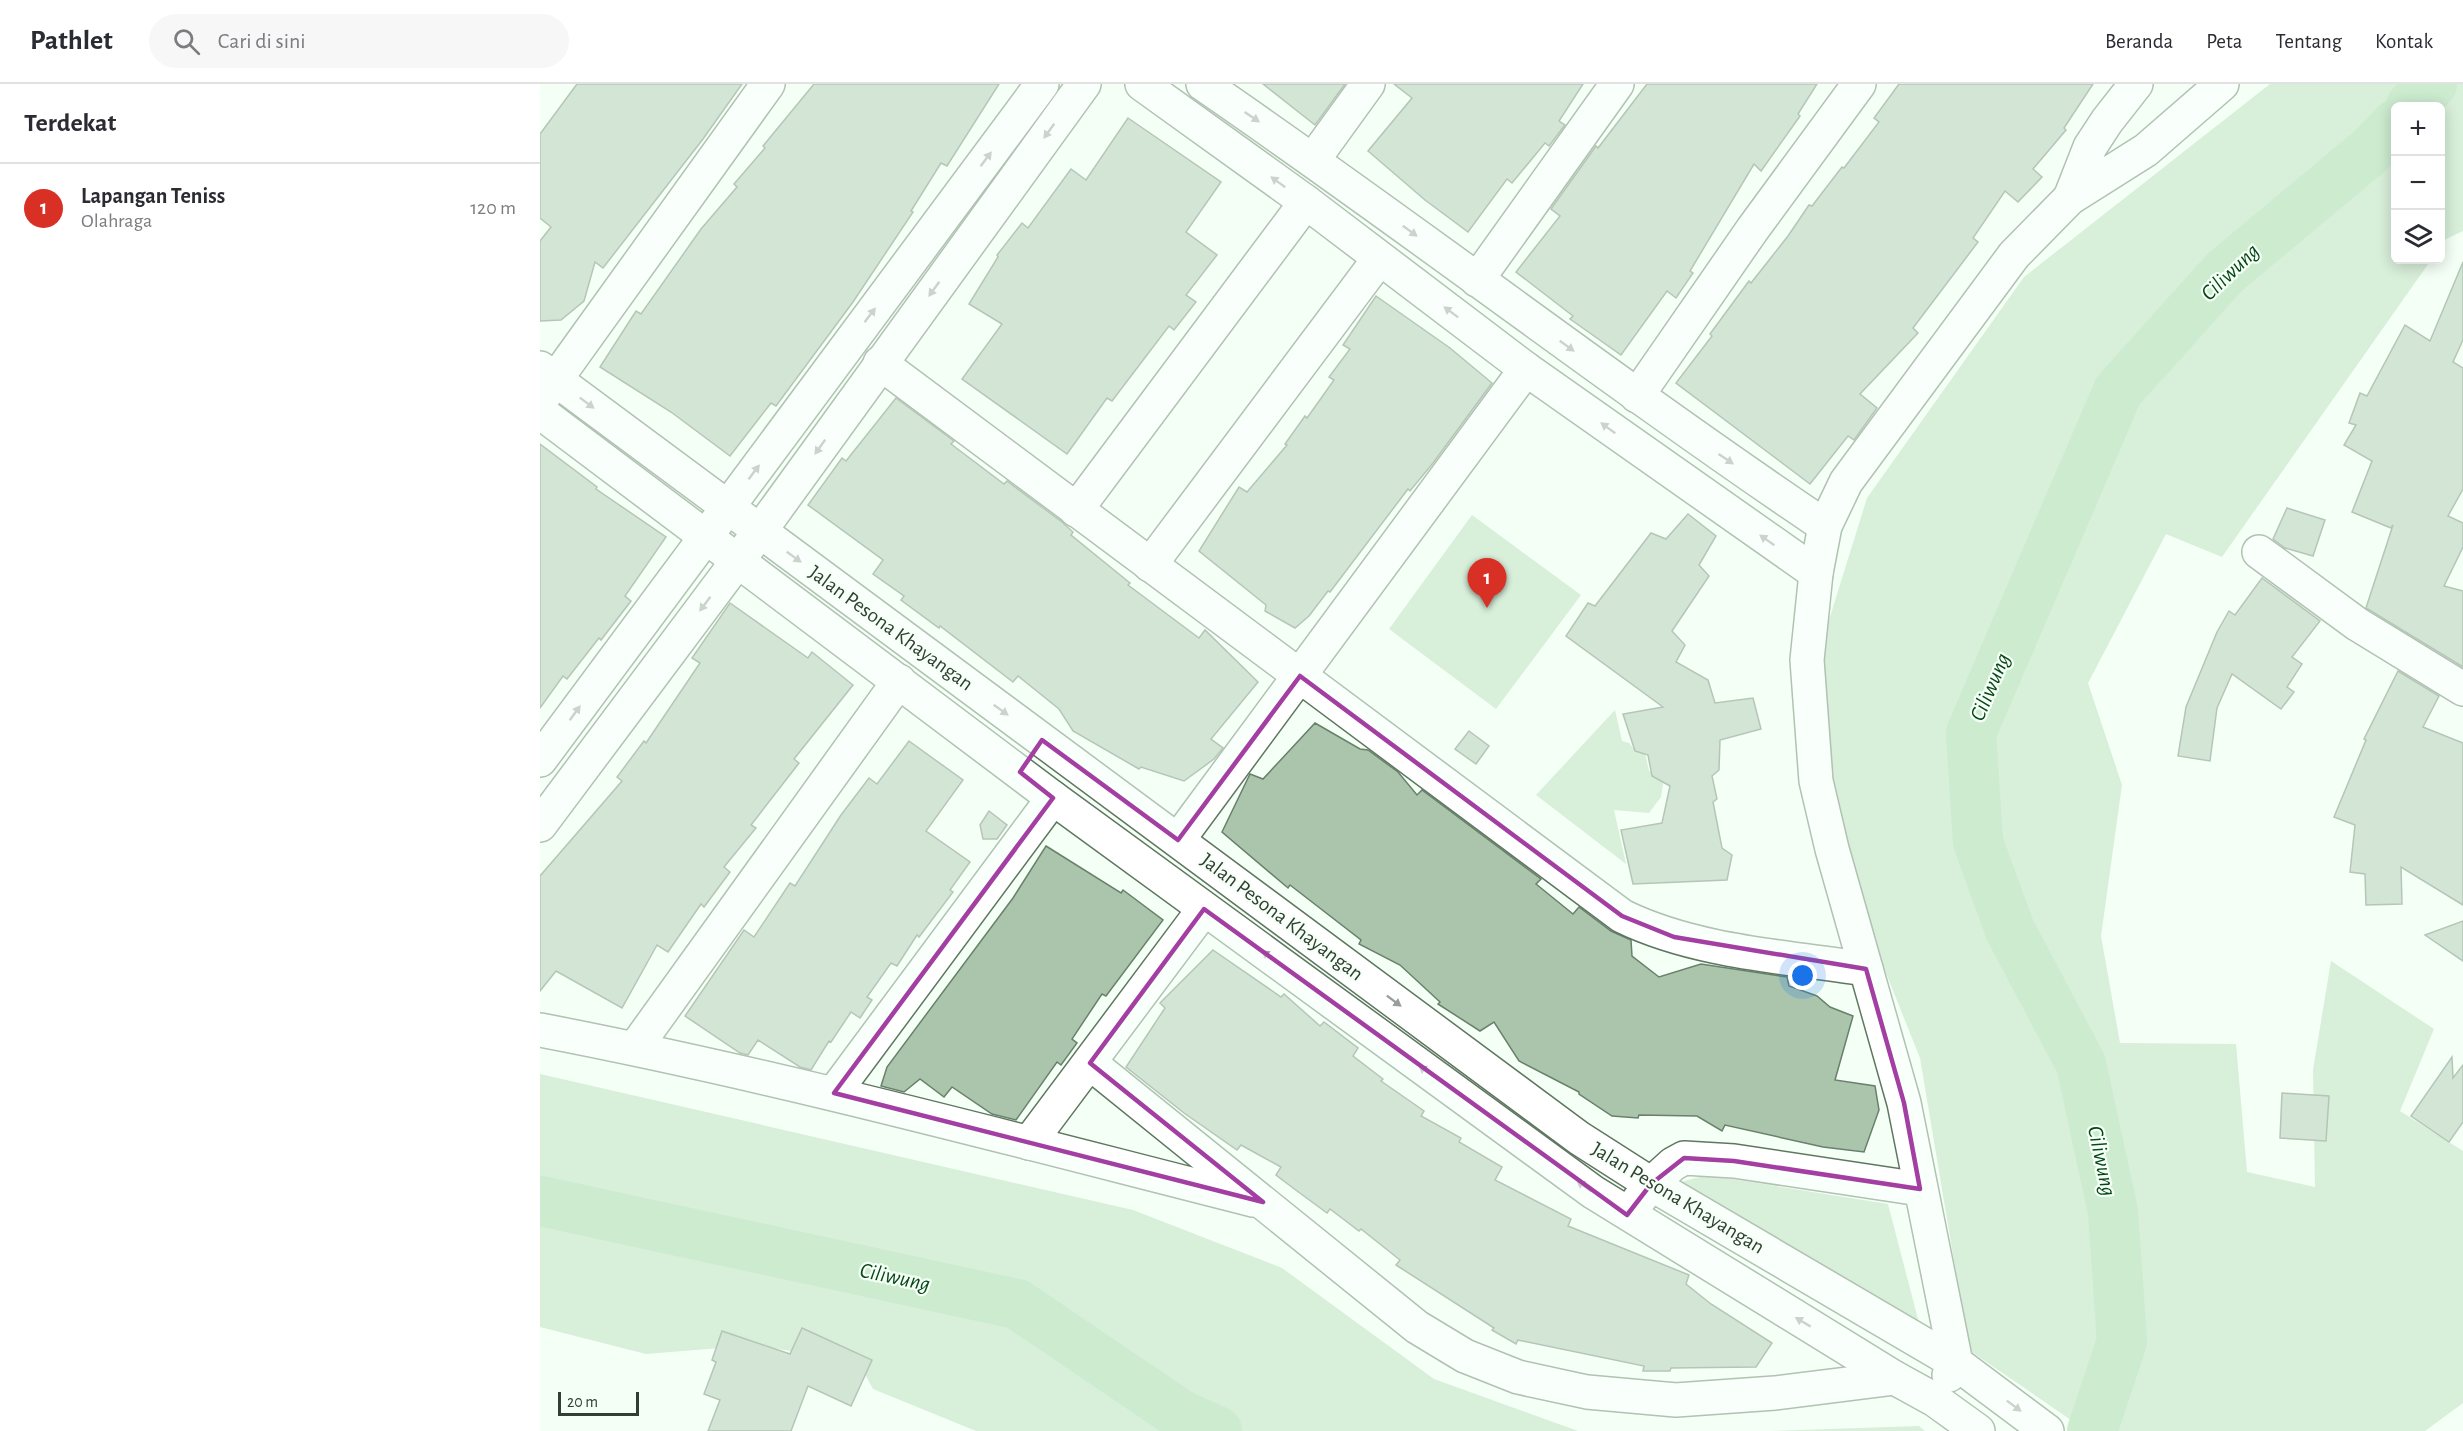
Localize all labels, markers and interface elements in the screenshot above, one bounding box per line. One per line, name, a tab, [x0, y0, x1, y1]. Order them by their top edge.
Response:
search box	[149, 14, 569, 68]
icon: search	[170, 25, 203, 58]
text: Pathlet	[30, 27, 113, 55]
text: Cari di sini	[218, 30, 306, 52]
text: Beranda	[2105, 31, 2173, 52]
text: Peta	[2206, 31, 2242, 52]
text: Tentang	[2275, 31, 2342, 52]
text: Kontak	[2375, 31, 2433, 52]
map controls	[2391, 102, 2445, 264]
button: +	[2391, 102, 2445, 156]
text: Terdekat	[24, 110, 116, 136]
one-way arrow	[1243, 111, 1259, 123]
one-way arrow	[1043, 123, 1055, 139]
one-way arrow	[980, 151, 992, 167]
button: −	[2391, 156, 2445, 210]
one-way arrow	[1271, 177, 1286, 189]
text: Lapangan Teniss	[81, 185, 225, 207]
text: 1	[40, 198, 47, 218]
text: 120 m	[470, 198, 516, 218]
button: layers	[2391, 210, 2445, 264]
text: Olahraga	[81, 211, 152, 231]
one-way arrow	[1403, 224, 1418, 236]
water label: Ciliwung	[2197, 239, 2263, 305]
one-way arrow	[928, 280, 940, 296]
one-way arrow	[1443, 307, 1458, 319]
one-way arrow	[864, 308, 876, 324]
one-way arrow	[1559, 340, 1575, 352]
one-way arrow	[579, 396, 594, 408]
one-way arrow	[1600, 422, 1616, 434]
one-way arrow	[814, 438, 826, 454]
one-way arrow	[1718, 454, 1734, 465]
one-way arrow	[748, 465, 760, 481]
one-way arrow	[1760, 534, 1776, 546]
one-way arrow	[786, 550, 801, 562]
pin: 1	[1468, 558, 1506, 608]
street label: Jalan Pesona Khayangan	[805, 561, 977, 695]
one-way arrow	[699, 596, 711, 612]
water label: Ciliwung	[1966, 650, 2014, 724]
one-way arrow	[993, 704, 1009, 716]
one-way arrow	[568, 705, 580, 720]
street label: Jalan Pesona Khayangan	[1197, 849, 1367, 985]
one-way arrow	[1261, 950, 1277, 962]
your location	[1788, 961, 1817, 990]
one-way arrow	[1386, 995, 1402, 1007]
one-way arrow	[1419, 1065, 1435, 1077]
water label: Ciliwung	[2084, 1124, 2120, 1198]
street label: Jalan Pesona Khayangan	[1588, 1138, 1768, 1258]
one-way arrow	[1576, 1180, 1592, 1192]
water label: Ciliwung	[858, 1259, 932, 1295]
one-way arrow	[1795, 1316, 1811, 1327]
scale bar	[558, 1389, 639, 1416]
text: 20 m	[567, 1394, 598, 1410]
one-way arrow	[2006, 1400, 2021, 1412]

